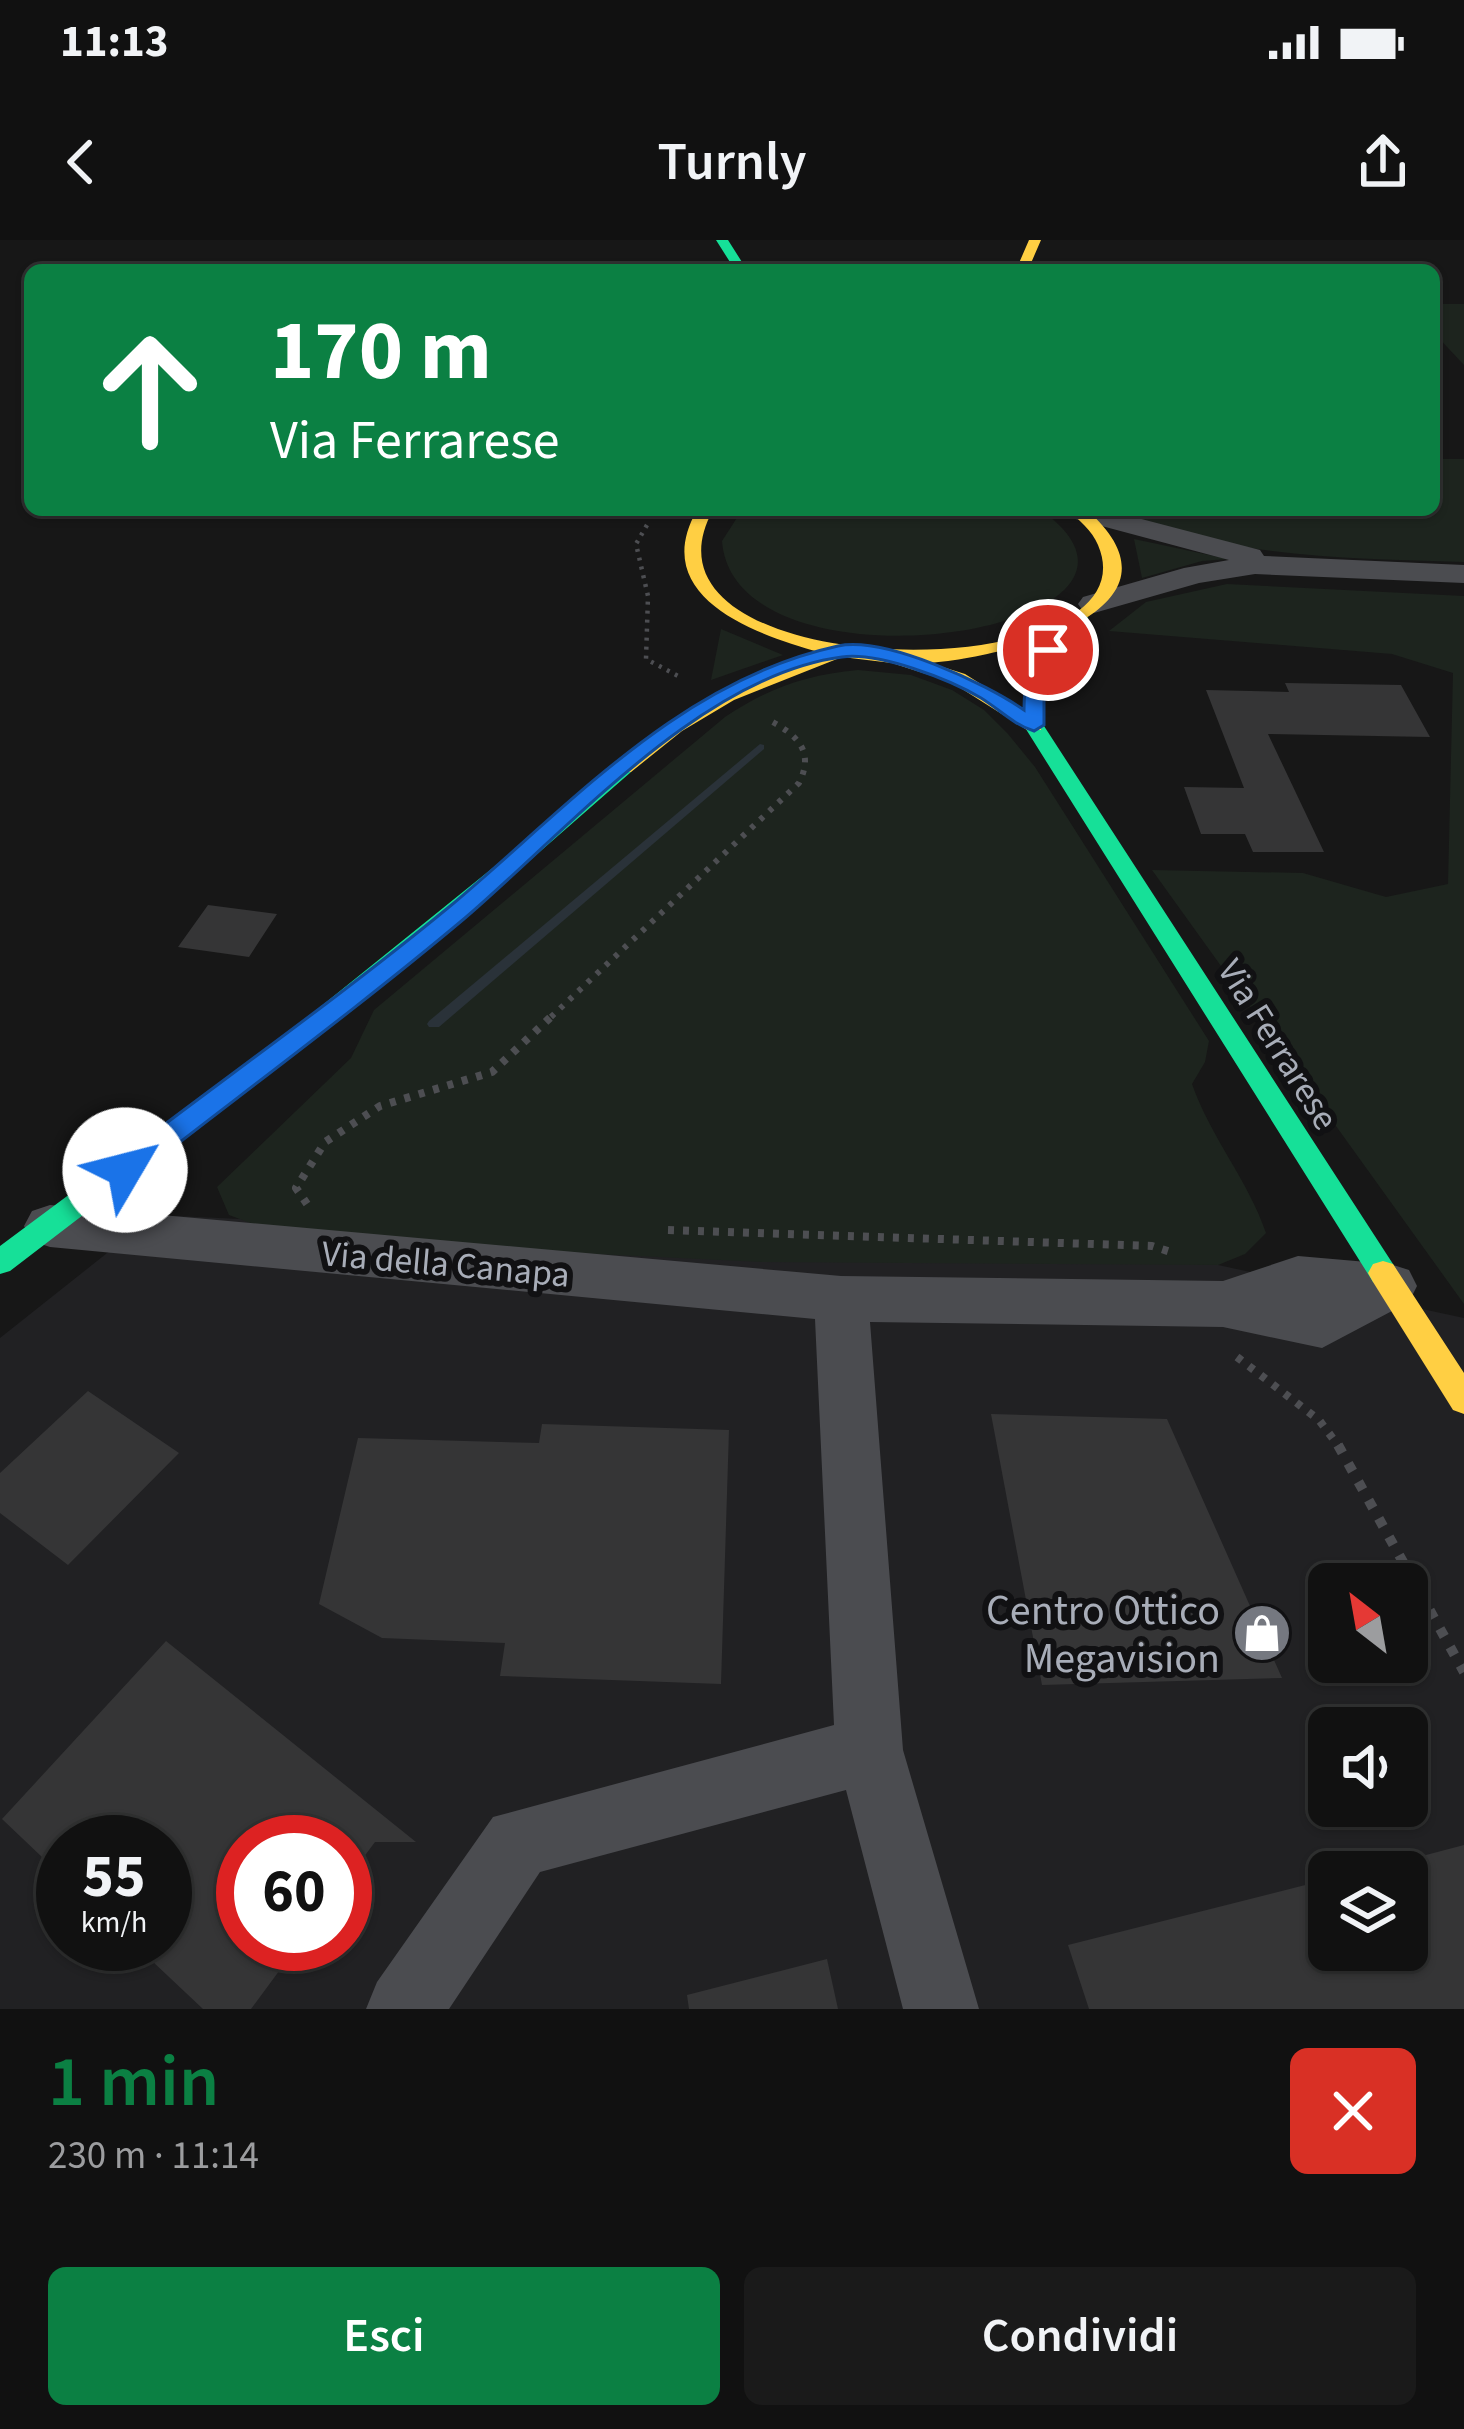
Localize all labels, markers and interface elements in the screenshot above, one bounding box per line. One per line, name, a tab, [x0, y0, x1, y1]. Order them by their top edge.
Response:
text: 11:13	[60, 10, 169, 74]
text: Turnly	[658, 124, 806, 201]
icon: back	[48, 129, 114, 195]
icon: share	[1350, 129, 1416, 195]
text: 170 m	[270, 292, 492, 412]
icon: ahead	[72, 312, 228, 468]
text: Via Ferrarese	[270, 403, 560, 480]
pin	[997, 599, 1099, 701]
icon: arrive	[1015, 617, 1081, 683]
street label: Via Ferrarese	[1205, 949, 1351, 1140]
position arrow	[62, 1107, 188, 1233]
street label: Via della Canapa	[320, 1228, 572, 1301]
north arrow	[1308, 1563, 1428, 1683]
map controls	[1308, 1563, 1428, 1971]
place label: Centro Ottico Megavision	[986, 1581, 1220, 1689]
shop icon: Centro Ottico Megavision	[1231, 1602, 1293, 1664]
button: sound	[1308, 1707, 1428, 1827]
speed limit sign: 60	[216, 1815, 372, 1971]
text: 55	[82, 1835, 146, 1920]
button: layers	[1308, 1851, 1428, 1971]
text: km/h	[81, 1901, 147, 1944]
text: 1 min	[48, 2031, 219, 2134]
button: close	[1290, 2048, 1416, 2174]
text: 230 m · 11:14	[48, 2128, 259, 2184]
button: Esci	[48, 2267, 720, 2405]
button: Condividi	[744, 2267, 1416, 2405]

